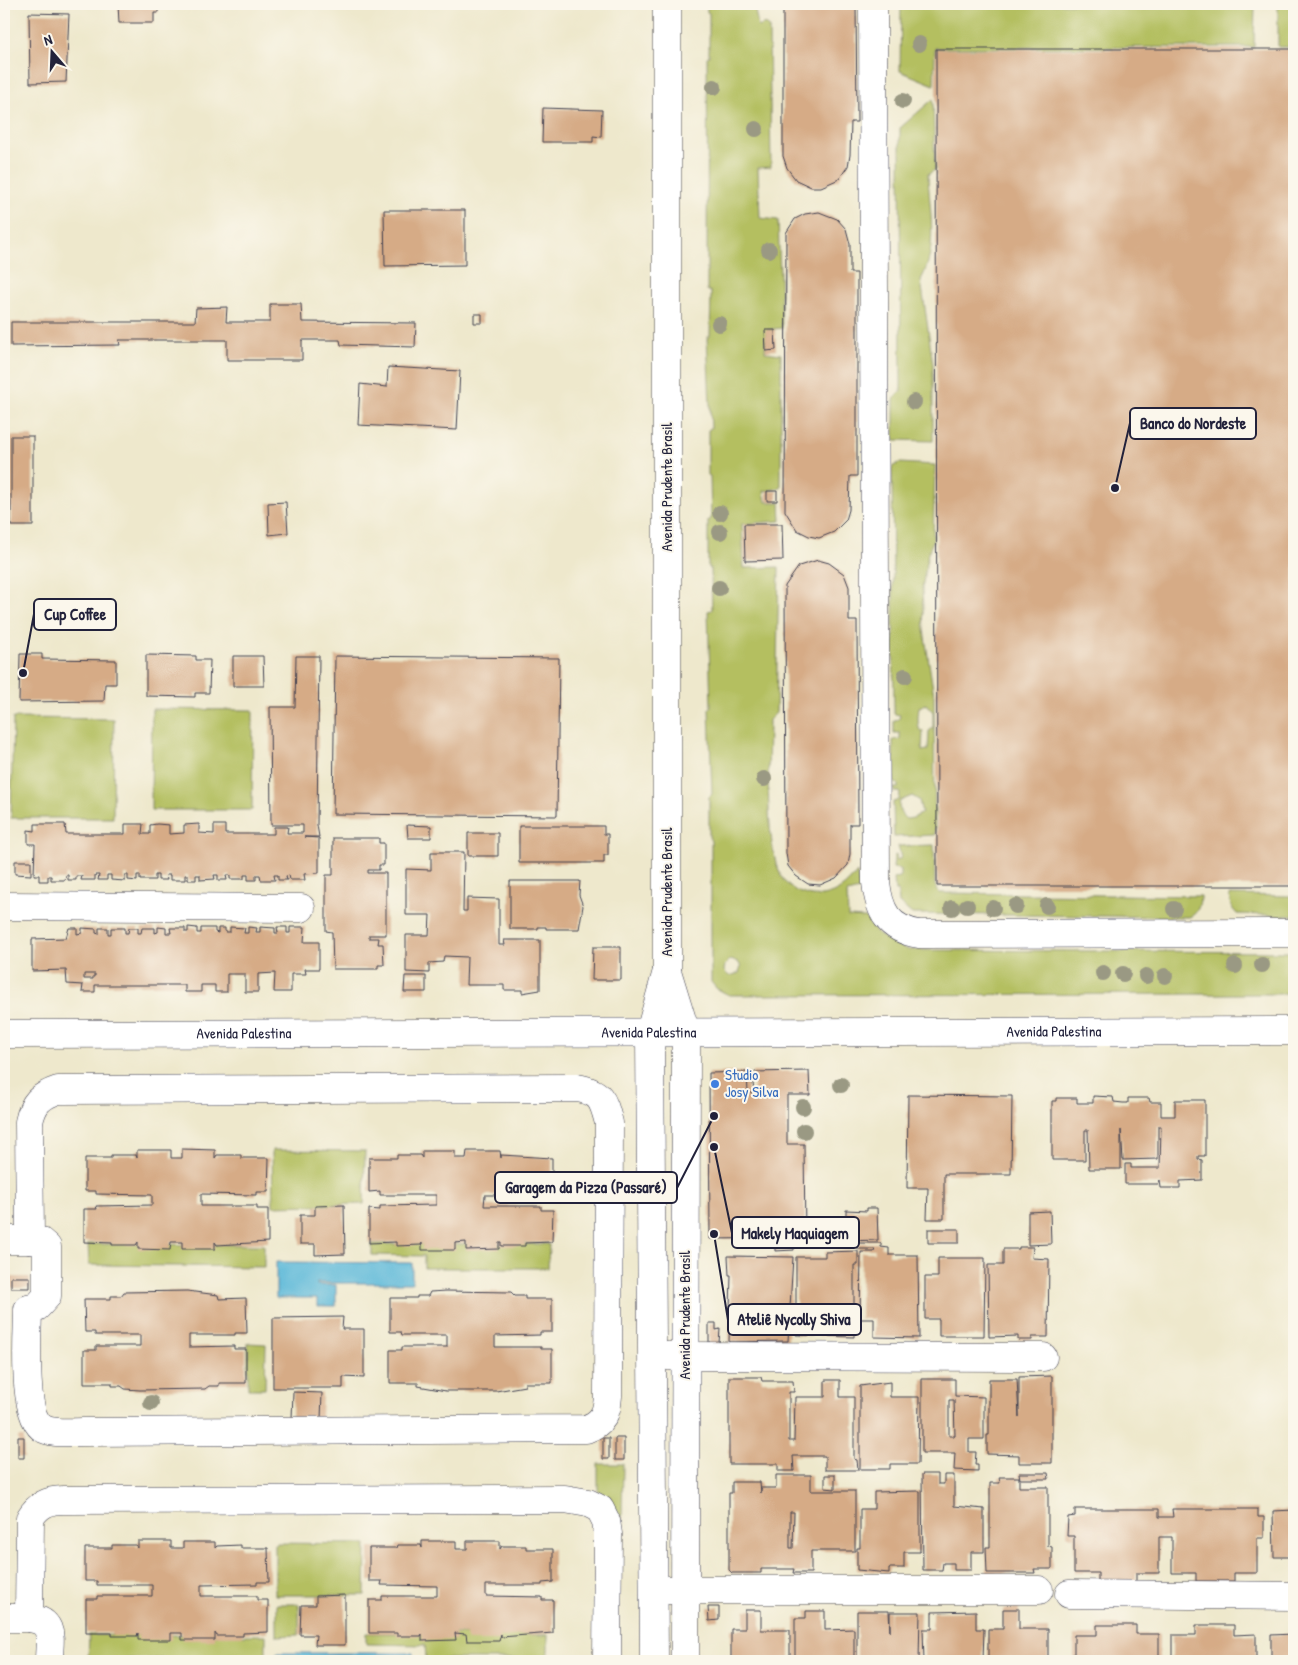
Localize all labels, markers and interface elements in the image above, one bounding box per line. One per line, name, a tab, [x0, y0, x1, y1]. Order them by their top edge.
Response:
north arrow	[28, 28, 78, 78]
text: N	[41, 29, 55, 49]
callout: Banco do Nordeste	[1130, 408, 1256, 439]
text: Banco do Nordeste	[1140, 412, 1247, 434]
street label: Avenida Prudente Brasil	[656, 422, 677, 552]
callout: Cup Coffee	[34, 599, 116, 630]
text: Cup Coffee	[44, 603, 107, 626]
street label: Avenida Prudente Brasil	[656, 827, 677, 957]
street label: Avenida Palestina	[1007, 1020, 1102, 1042]
street label: Avenida Palestina	[602, 1021, 697, 1043]
street label: Avenida Palestina	[197, 1022, 292, 1044]
place label: Studio Josy Silva	[725, 1064, 778, 1102]
marker: Studio Josy Silva	[709, 1078, 721, 1090]
callout: Garagem da Pizza (Passaré)	[495, 1172, 677, 1203]
text: Garagem da Pizza (Passaré)	[505, 1176, 667, 1199]
callout: Makely Maquiagem	[732, 1217, 859, 1248]
text: Makely Maquiagem	[741, 1222, 849, 1245]
street label: Avenida Prudente Brasil	[674, 1250, 695, 1380]
callout: Ateliê Nycolly Shiva	[728, 1304, 861, 1335]
text: Ateliê Nycolly Shiva	[737, 1308, 851, 1331]

